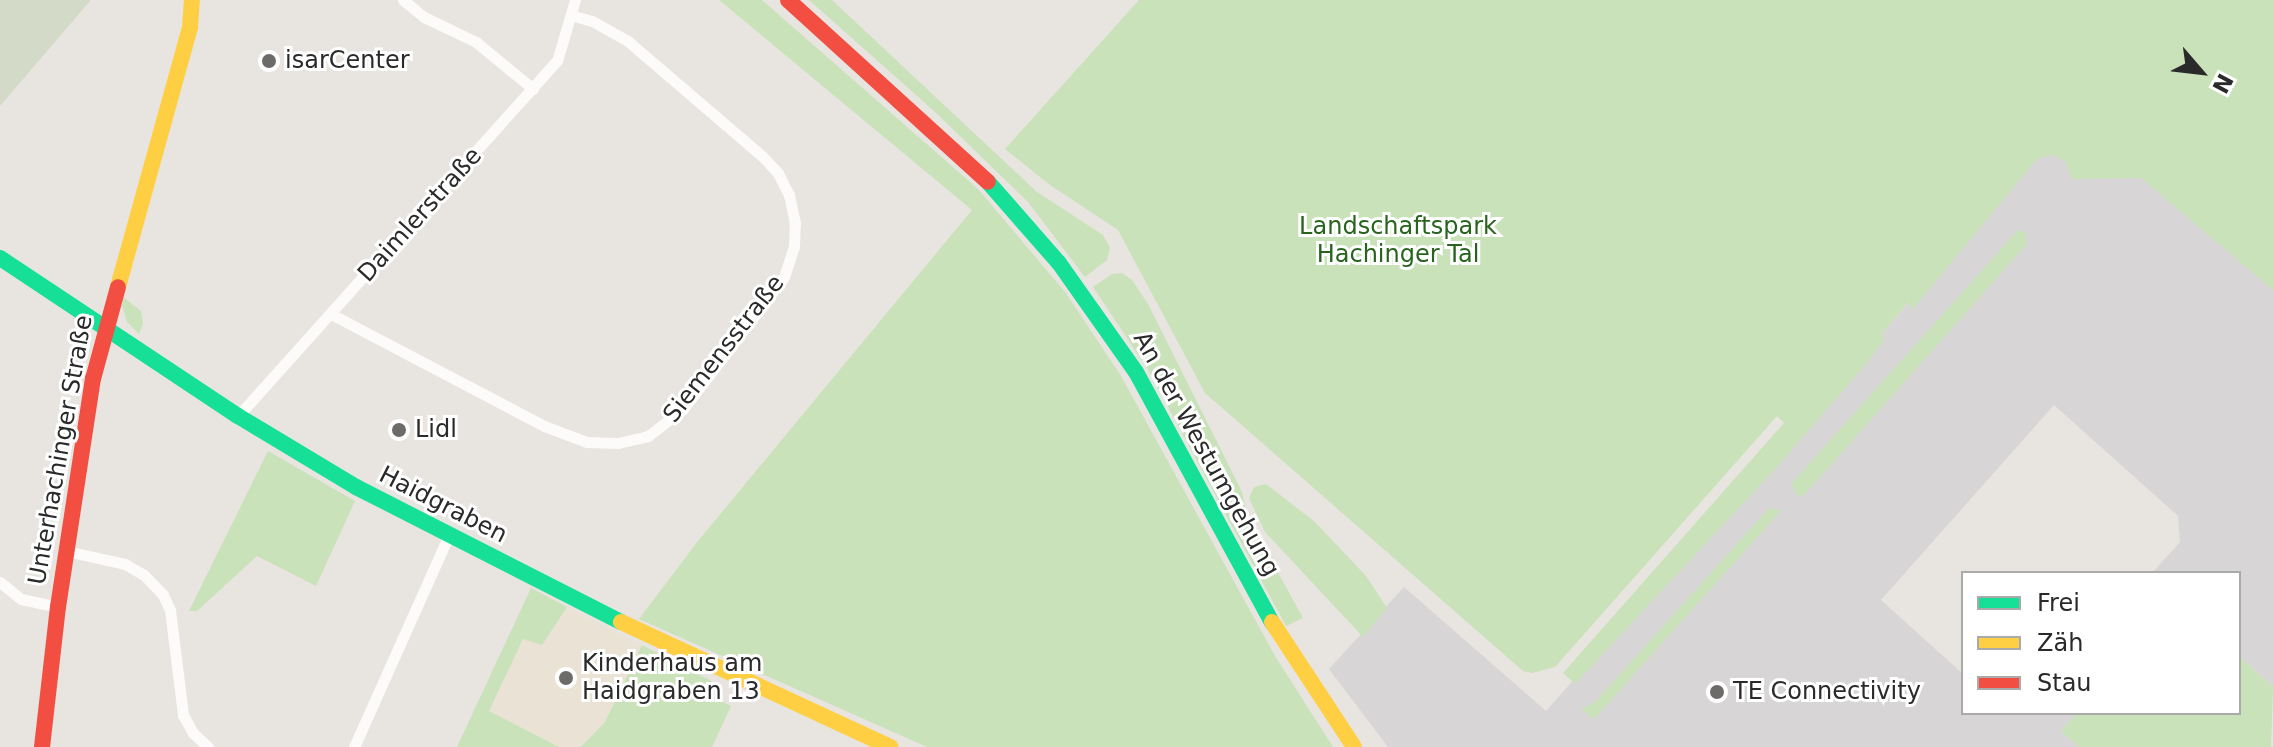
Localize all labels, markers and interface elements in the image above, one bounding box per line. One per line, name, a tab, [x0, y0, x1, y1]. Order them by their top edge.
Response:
north arrow	[2161, 32, 2241, 112]
place label: isarCenter	[285, 47, 410, 75]
marker: isarCenter	[260, 52, 278, 70]
text: N	[2207, 69, 2238, 97]
street label: Daimlerstraße	[352, 142, 488, 288]
park label: Landschaftspark Hachinger Tal	[1299, 213, 1497, 269]
street label: Siemensstraße	[658, 270, 790, 428]
street label: Unterhachinger Straße	[23, 313, 99, 587]
street label: An der Westumgehung	[1127, 327, 1285, 581]
place label: Lidl	[415, 416, 457, 444]
marker: Lidl	[390, 421, 408, 439]
street label: Haidgraben	[374, 460, 512, 550]
legend	[1961, 571, 2241, 715]
text: Frei	[2037, 589, 2080, 617]
text: Zäh	[2037, 629, 2083, 657]
place label: Kinderhaus am Haidgraben 13	[582, 650, 762, 706]
marker: Kinderhaus am Haidgraben 13	[557, 669, 575, 687]
text: Stau	[2037, 669, 2092, 697]
place label: TE Connectivity	[1733, 678, 1921, 706]
marker: TE Connectivity	[1708, 683, 1726, 701]

